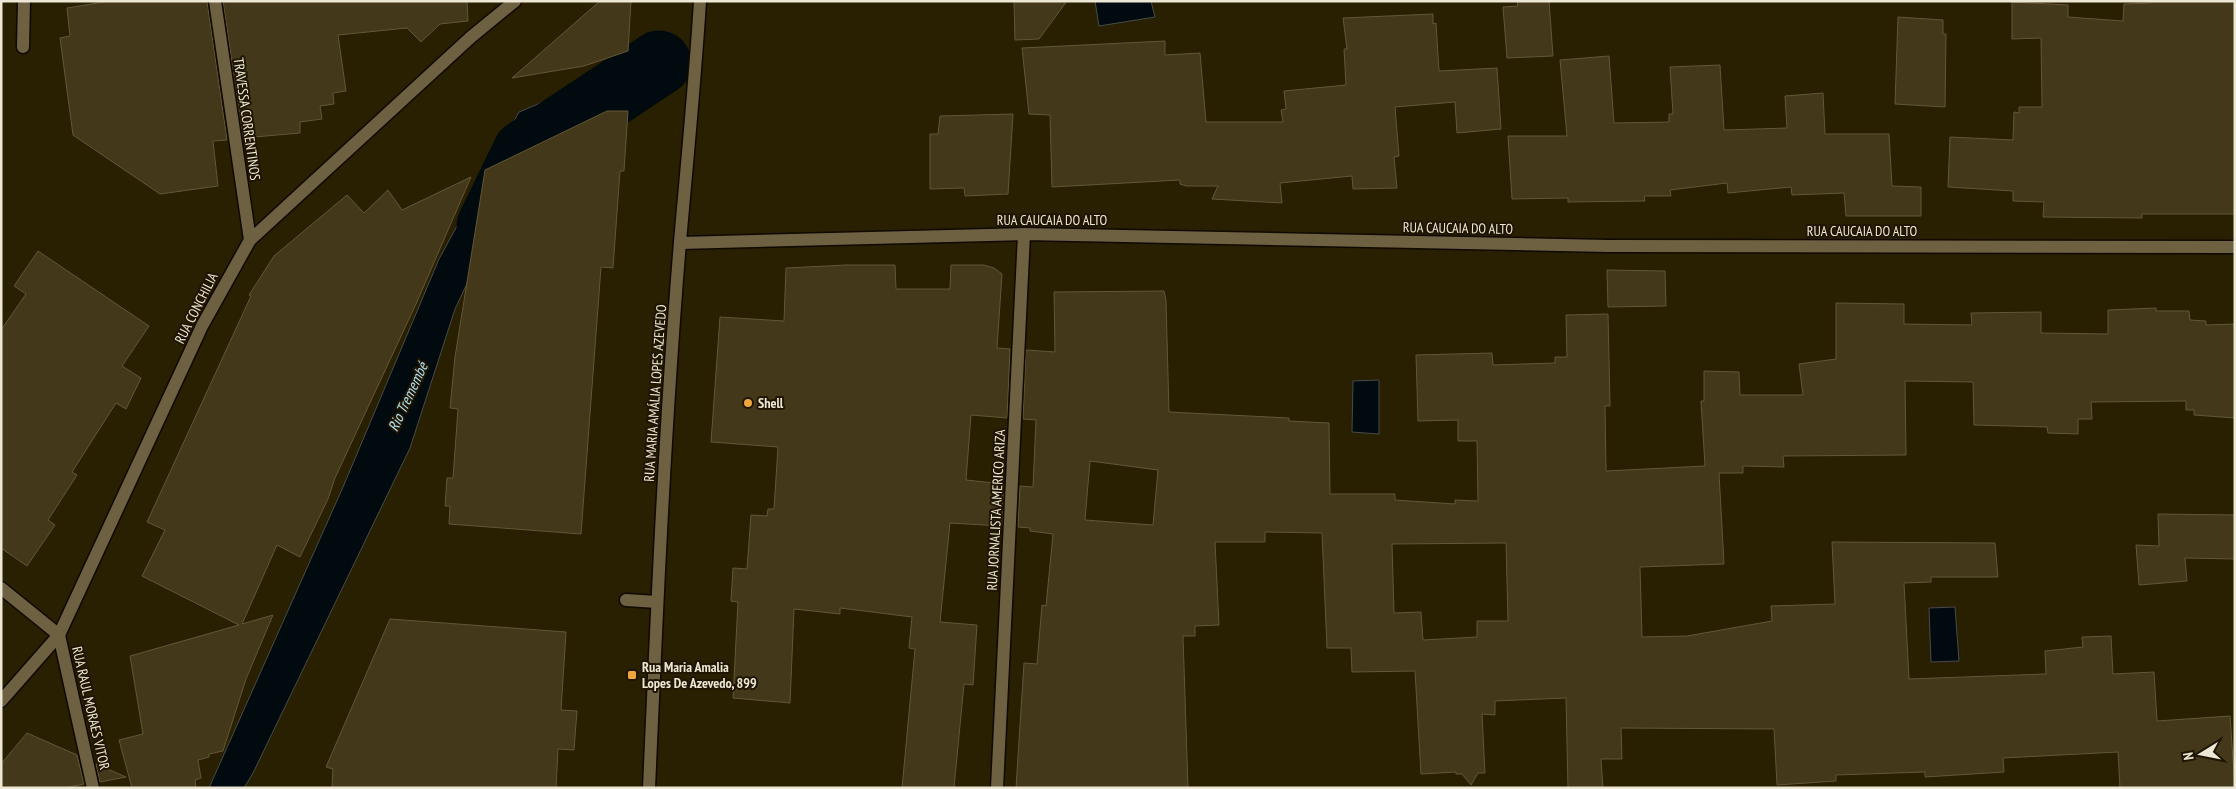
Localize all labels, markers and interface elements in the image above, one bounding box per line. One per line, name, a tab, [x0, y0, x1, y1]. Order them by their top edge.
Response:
street label: TRAVESSA CORRENTINOS	[229, 56, 265, 182]
street label: RUA CAUCAIA DO ALTO	[997, 211, 1107, 229]
street label: RUA CAUCAIA DO ALTO	[1403, 218, 1514, 238]
street label: RUA CAUCAIA DO ALTO	[1807, 222, 1917, 240]
street label: RUA CONCHILIA	[170, 269, 222, 347]
street label: RUA MARIA AMÁLIA LOPES AZEVEDO	[640, 304, 670, 482]
water label: Rio Tremembé	[383, 358, 433, 434]
place label: Shell	[758, 394, 784, 412]
marker: Shell	[742, 397, 754, 409]
street label: RUA JORNALISTA AMERICO ARIZA	[983, 429, 1009, 591]
street label: RUA RAUL MORAES VITOR	[68, 645, 114, 772]
place label: Rua Maria Amalia Lopes De Azevedo, 899	[642, 658, 757, 692]
marker: Rua Maria Amalia Lopes De Azevedo, 899	[626, 669, 638, 681]
north arrow	[2176, 729, 2226, 779]
text: N	[2179, 751, 2198, 762]

